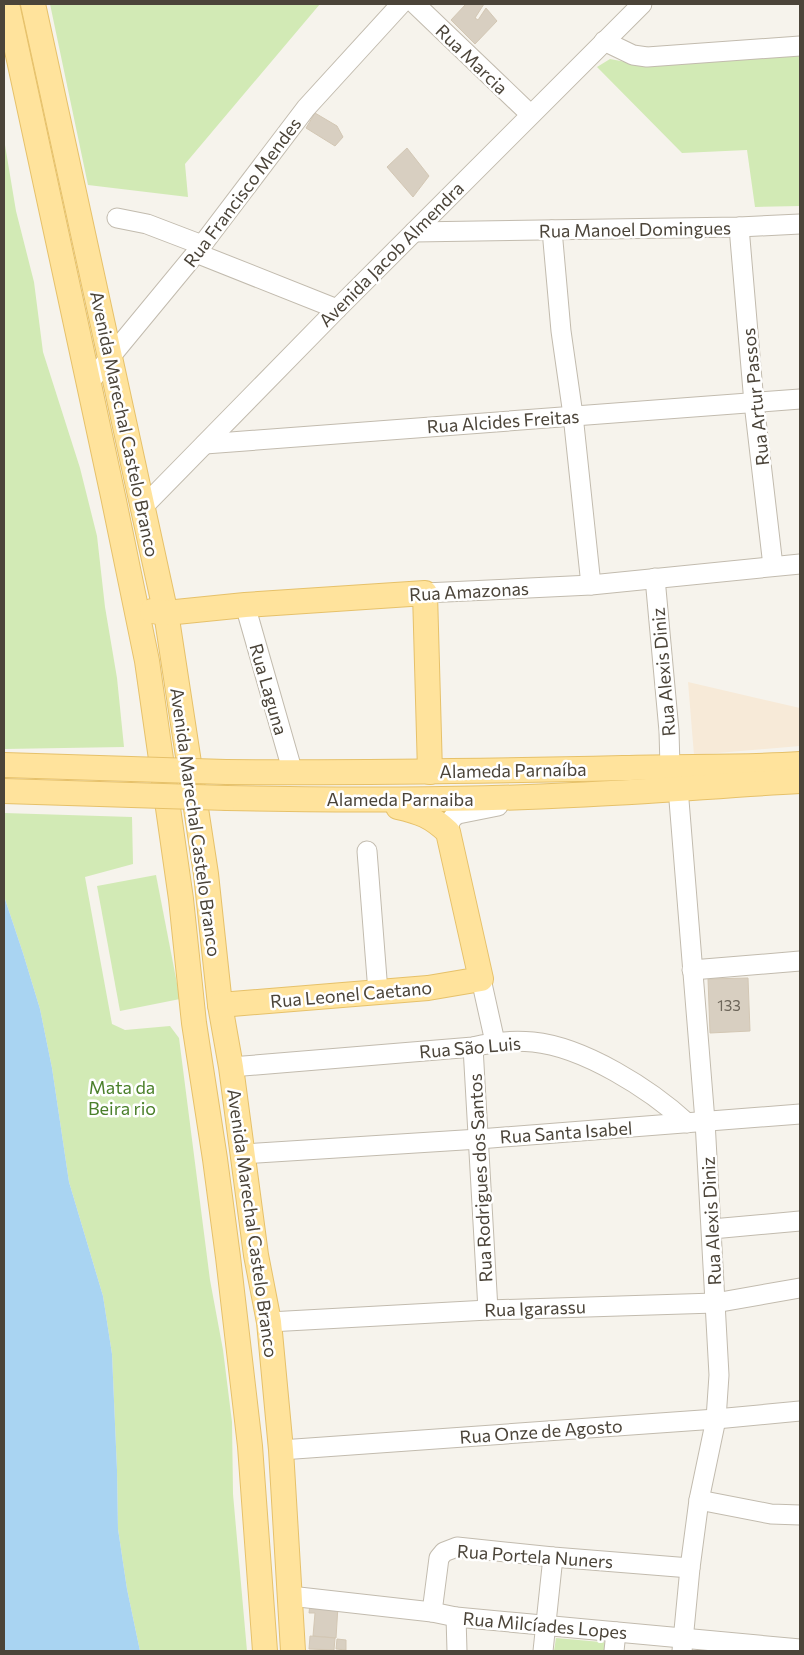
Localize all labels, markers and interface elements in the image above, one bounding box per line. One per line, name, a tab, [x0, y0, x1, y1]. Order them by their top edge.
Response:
street label: Rua Marcia	[432, 19, 512, 99]
street label: Rua Francisco Mendes	[179, 113, 305, 271]
street label: Avenida Jacob Almendra	[314, 177, 468, 331]
street label: Rua Manoel Domingues	[539, 216, 731, 242]
street label: Avenida Marechal Castelo Branco	[86, 289, 164, 559]
street label: Rua Artur Passos	[737, 327, 773, 467]
street label: Rua Alcides Freitas	[426, 405, 580, 437]
street label: Rua Amazonas	[408, 577, 530, 605]
street label: Rua Alexis Diniz	[646, 607, 680, 737]
street label: Rua Laguna	[245, 641, 293, 737]
street label: Avenida Marechal Castelo Branco	[166, 686, 226, 958]
street label: Alameda Parnaíba	[439, 758, 587, 782]
street label: Alameda Parnaiba	[326, 788, 474, 810]
street label: Rua Leonel Caetano	[269, 976, 433, 1012]
house number: 133	[717, 996, 741, 1014]
street label: Rua São Luis	[418, 1032, 522, 1062]
street label: Rua Rodrigues dos Santos	[464, 1073, 496, 1283]
park label: Mata da Beira rio	[88, 1076, 156, 1119]
street label: Avenida Marechal Castelo Branco	[223, 1087, 283, 1359]
street label: Rua Santa Isabel	[499, 1116, 633, 1148]
street label: Rua Alexis Diniz	[697, 1156, 725, 1286]
street label: Rua Igarassu	[484, 1295, 586, 1321]
street label: Rua Onze de Agosto	[459, 1414, 623, 1448]
street label: Rua Portela Nuners	[456, 1540, 614, 1572]
street label: Rua Milcíades Lopes	[462, 1607, 628, 1643]

